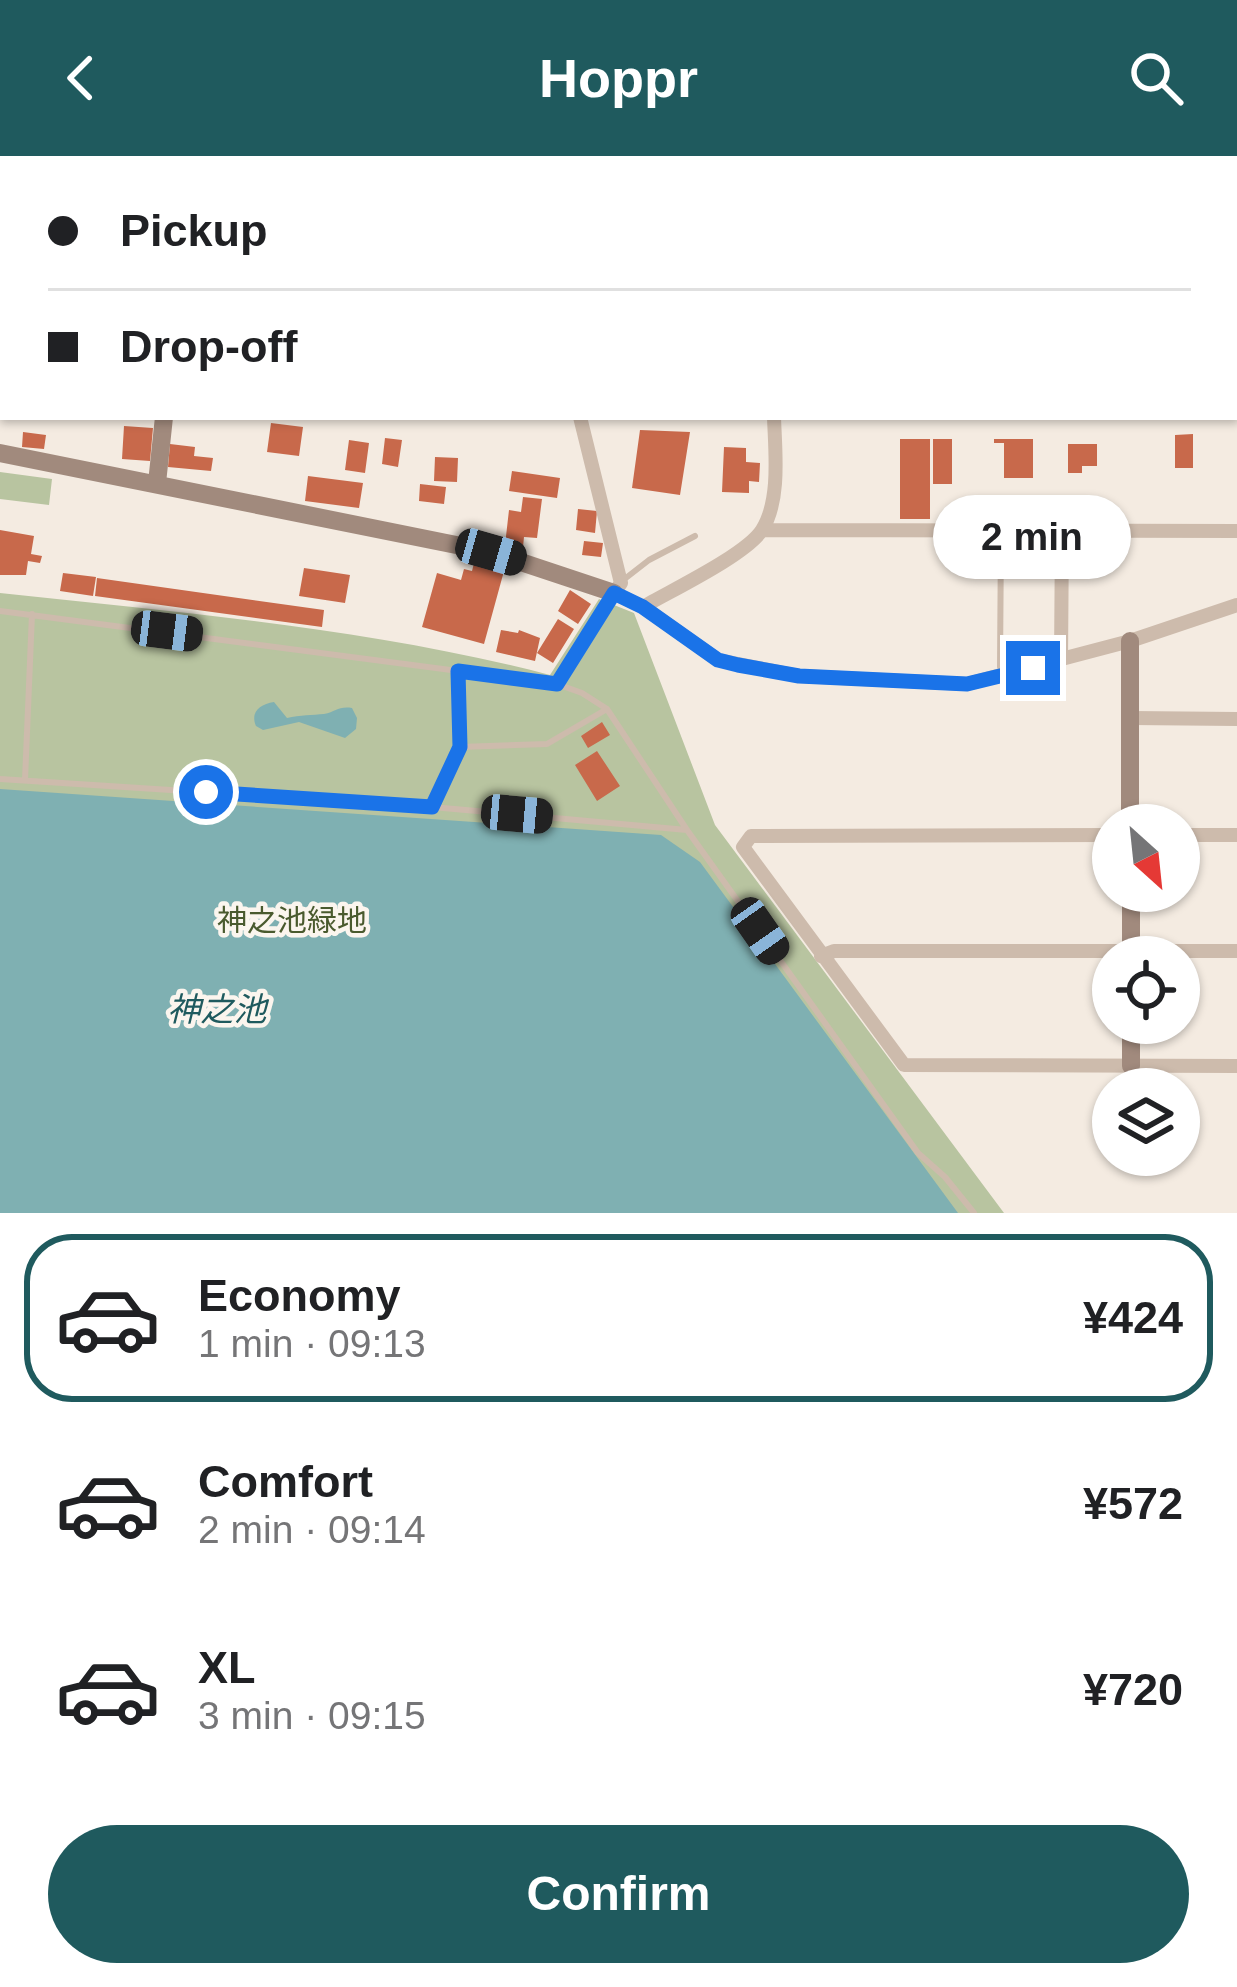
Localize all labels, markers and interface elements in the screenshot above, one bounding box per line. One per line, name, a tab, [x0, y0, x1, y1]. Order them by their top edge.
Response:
icon: back	[48, 45, 114, 111]
icon: search	[1123, 45, 1189, 111]
text: Hoppr	[539, 48, 698, 108]
text: Pickup	[120, 205, 268, 256]
text: Drop-off	[120, 321, 297, 372]
callout: 2 min	[934, 494, 1132, 578]
text: 2 min	[981, 515, 1083, 558]
car	[451, 525, 531, 579]
car	[129, 609, 205, 653]
route end	[1006, 641, 1060, 695]
route start	[179, 765, 233, 819]
car	[480, 793, 554, 835]
north arrow	[1092, 804, 1200, 912]
map controls	[1092, 804, 1200, 1176]
car	[725, 891, 795, 971]
park label: 神之池緑地	[217, 904, 367, 937]
button: locate	[1092, 936, 1200, 1044]
water label: 神之池	[168, 991, 270, 1028]
button: layers	[1092, 1068, 1200, 1176]
icon: car	[54, 1264, 162, 1372]
text: Economy	[198, 1270, 401, 1321]
text: ¥424	[1083, 1292, 1183, 1343]
text: 1 min · 09:13	[198, 1322, 426, 1365]
icon: car	[54, 1450, 162, 1558]
text: Comfort	[198, 1456, 373, 1507]
text: ¥572	[1083, 1478, 1183, 1529]
text: 2 min · 09:14	[198, 1508, 426, 1551]
icon: car	[54, 1636, 162, 1744]
text: XL	[198, 1642, 256, 1693]
text: ¥720	[1083, 1664, 1183, 1715]
text: 3 min · 09:15	[198, 1694, 426, 1737]
button: Confirm	[48, 1825, 1189, 1963]

